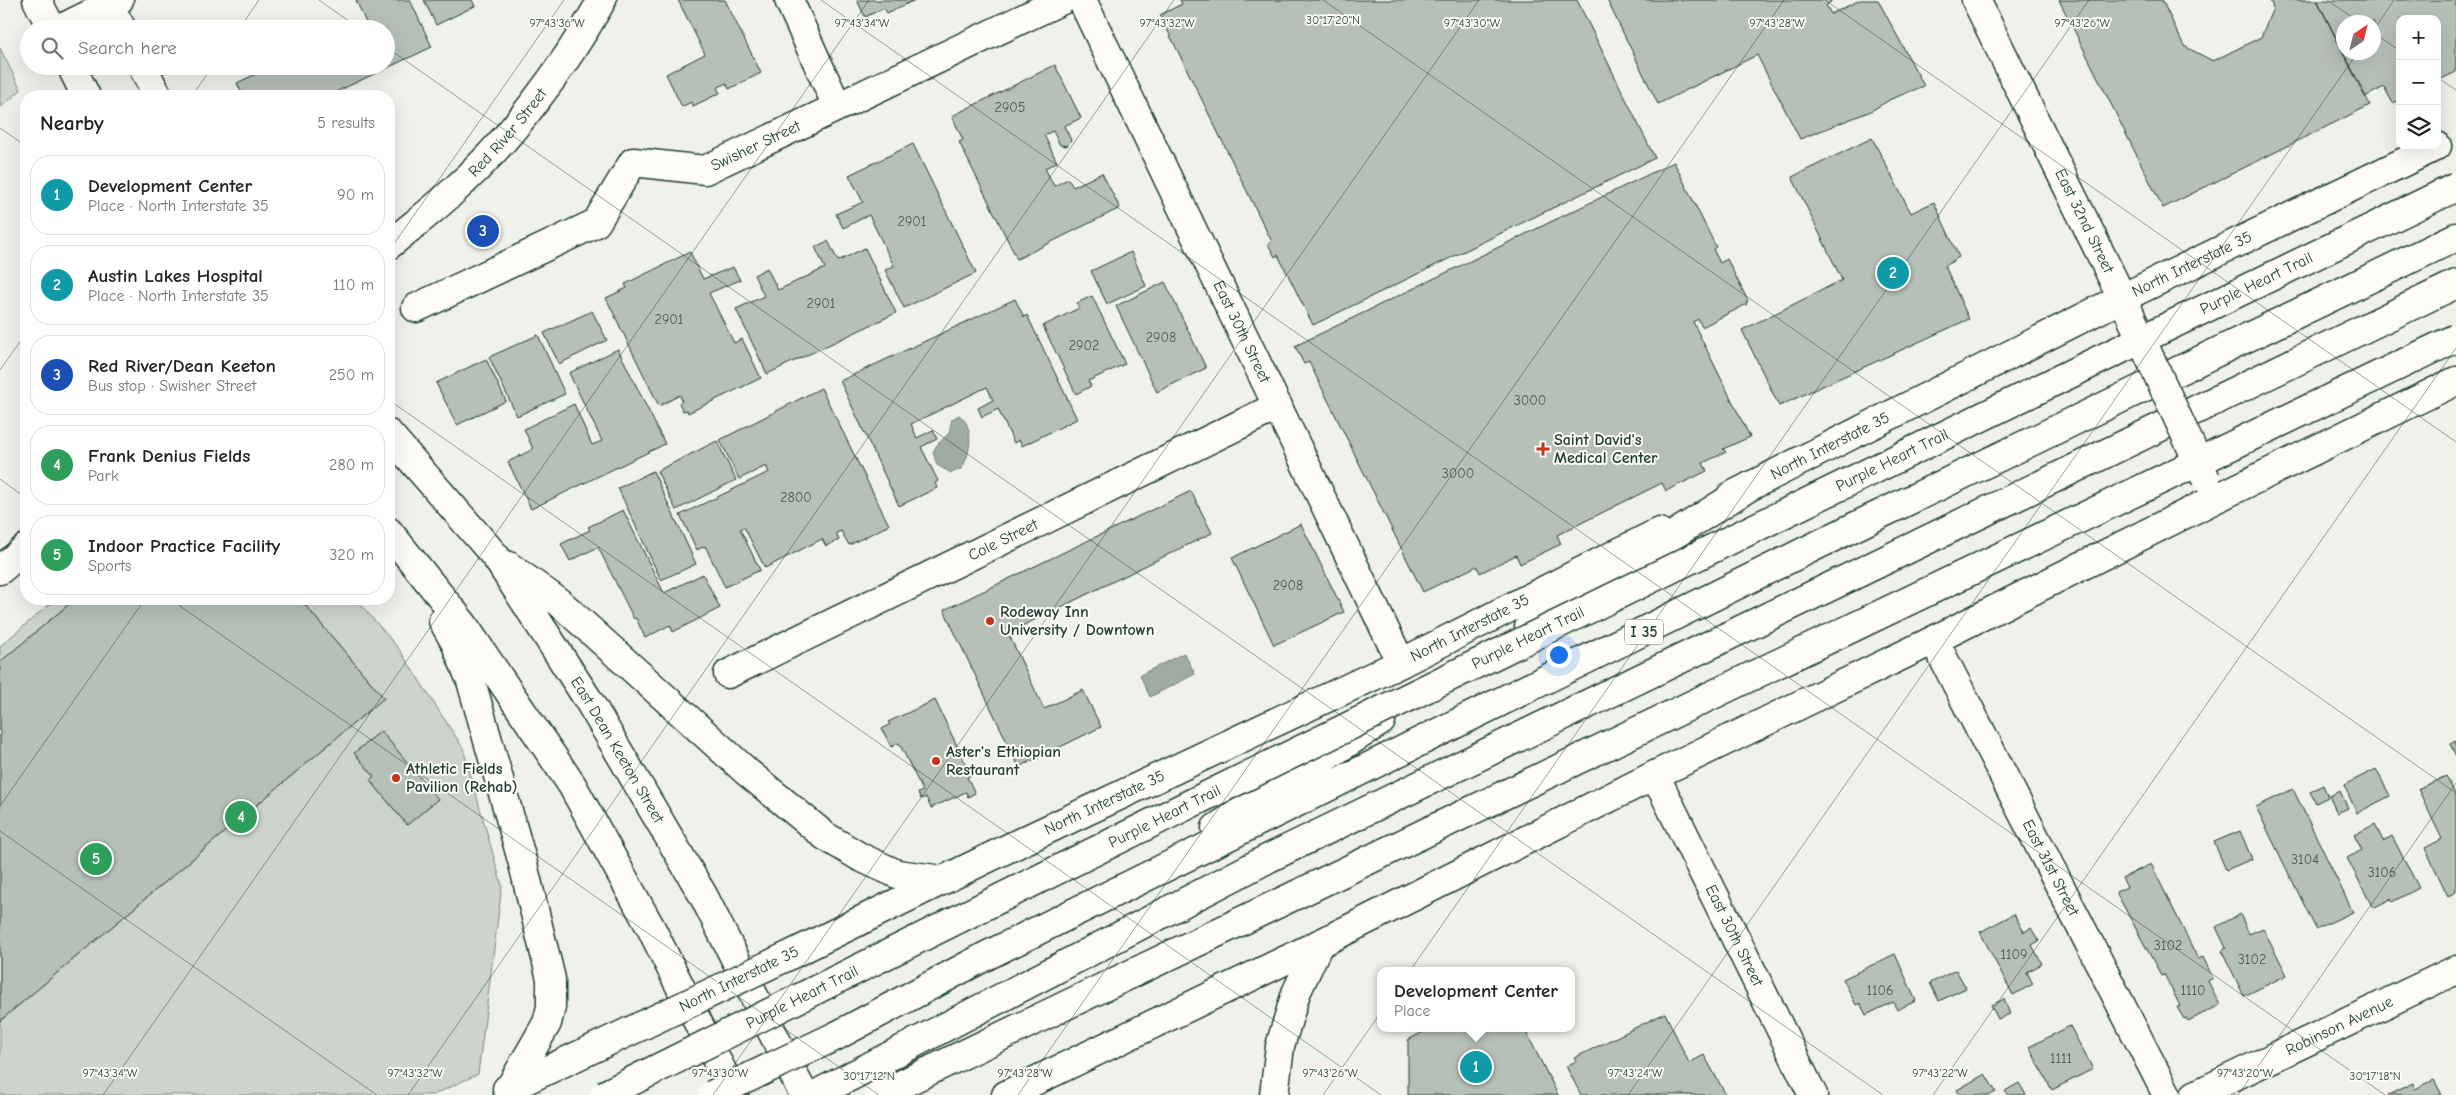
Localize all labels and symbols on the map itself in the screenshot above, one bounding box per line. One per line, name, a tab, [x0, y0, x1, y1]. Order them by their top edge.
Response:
text: 30°17'20"N	[1306, 13, 1360, 27]
north arrow	[2336, 15, 2381, 60]
text: 97°43'36"W	[529, 16, 585, 30]
text: 97°43'34"W	[835, 16, 890, 30]
text: 97°43'32"W	[1139, 16, 1195, 30]
text: 97°43'30"W	[1444, 16, 1501, 30]
text: 97°43'28"W	[1749, 16, 1805, 30]
text: 97°43'26"W	[2054, 16, 2110, 30]
street label: Red River Street	[465, 85, 551, 181]
house number: 2905	[995, 99, 1025, 116]
street label: Swisher Street	[708, 117, 804, 175]
street label: East 32nd Street	[2051, 166, 2118, 276]
pin: 3	[467, 212, 499, 250]
house number: 2901	[898, 213, 926, 230]
street label: North Interstate 35	[2129, 228, 2255, 301]
street label: Purple Heart Trail	[2197, 249, 2316, 318]
pin: 2	[1877, 254, 1909, 292]
street label: East 30th Street	[1209, 278, 1274, 386]
house number: 2901	[807, 295, 835, 312]
house number: 2901	[655, 311, 683, 328]
house number: 2908	[1146, 329, 1176, 346]
house number: 2902	[1069, 337, 1099, 354]
house number: 3000	[1514, 392, 1546, 409]
street label: North Interstate 35	[1768, 408, 1892, 483]
street label: Purple Heart Trail	[1833, 425, 1951, 495]
place label: Saint David's Medical Center	[1554, 431, 1658, 467]
marker: Saint David's Medical Center	[1536, 442, 1550, 456]
house number: 3000	[1442, 465, 1474, 482]
house number: 2800	[780, 489, 812, 506]
street label: Cole Street	[965, 515, 1041, 565]
house number: 2908	[1273, 577, 1303, 594]
street label: North Interstate 35	[1408, 590, 1532, 666]
place label: Rodeway Inn University / Downtown	[1000, 603, 1154, 639]
street label: Purple Heart Trail	[1469, 603, 1587, 673]
marker: Rodeway Inn University / Downtown	[984, 615, 996, 627]
road number: I 35	[1625, 620, 1663, 644]
your location	[1546, 642, 1572, 668]
street label: East Dean Keeton Street	[567, 673, 668, 827]
place label: Aster's Ethiopian Restaurant	[946, 743, 1061, 779]
marker: Aster's Ethiopian Restaurant	[930, 755, 942, 767]
place label: Athletic Fields Pavilion (Rehab)	[406, 760, 518, 796]
street label: North Interstate 35	[1042, 767, 1168, 839]
marker: Athletic Fields Pavilion (Rehab)	[390, 772, 402, 784]
street label: Purple Heart Trail	[1106, 781, 1224, 852]
pin: 4	[225, 798, 257, 836]
street label: East 31st Street	[2019, 817, 2083, 919]
pin: 5	[80, 840, 112, 878]
house number: 3104	[2291, 851, 2319, 868]
house number: 3106	[2368, 864, 2396, 881]
street label: East 30th Street	[1702, 882, 1767, 990]
house number: 3102	[2154, 937, 2182, 954]
street label: North Interstate 35	[676, 942, 802, 1016]
house number: 1109	[2000, 946, 2028, 963]
house number: 3102	[2238, 951, 2266, 968]
street label: Purple Heart Trail	[743, 962, 861, 1033]
house number: 1106	[1866, 982, 1894, 999]
house number: 1110	[2180, 982, 2206, 999]
street label: Robinson Avenue	[2283, 993, 2396, 1059]
pin: 1	[1460, 1048, 1492, 1086]
house number: 1111	[2050, 1050, 2072, 1067]
text: 97°43'34"W	[83, 1066, 138, 1080]
text: 97°43'32"W	[387, 1066, 443, 1080]
text: 97°43'30"W	[692, 1066, 749, 1080]
text: 97°43'28"W	[997, 1066, 1053, 1080]
text: 97°43'26"W	[1302, 1066, 1358, 1080]
text: 97°43'24"W	[1608, 1066, 1663, 1080]
text: 97°43'22"W	[1912, 1066, 1968, 1080]
text: 97°43'20"W	[2217, 1066, 2274, 1080]
text: 30°17'12"N	[843, 1069, 895, 1083]
text: 30°17'18"N	[2349, 1069, 2401, 1083]

